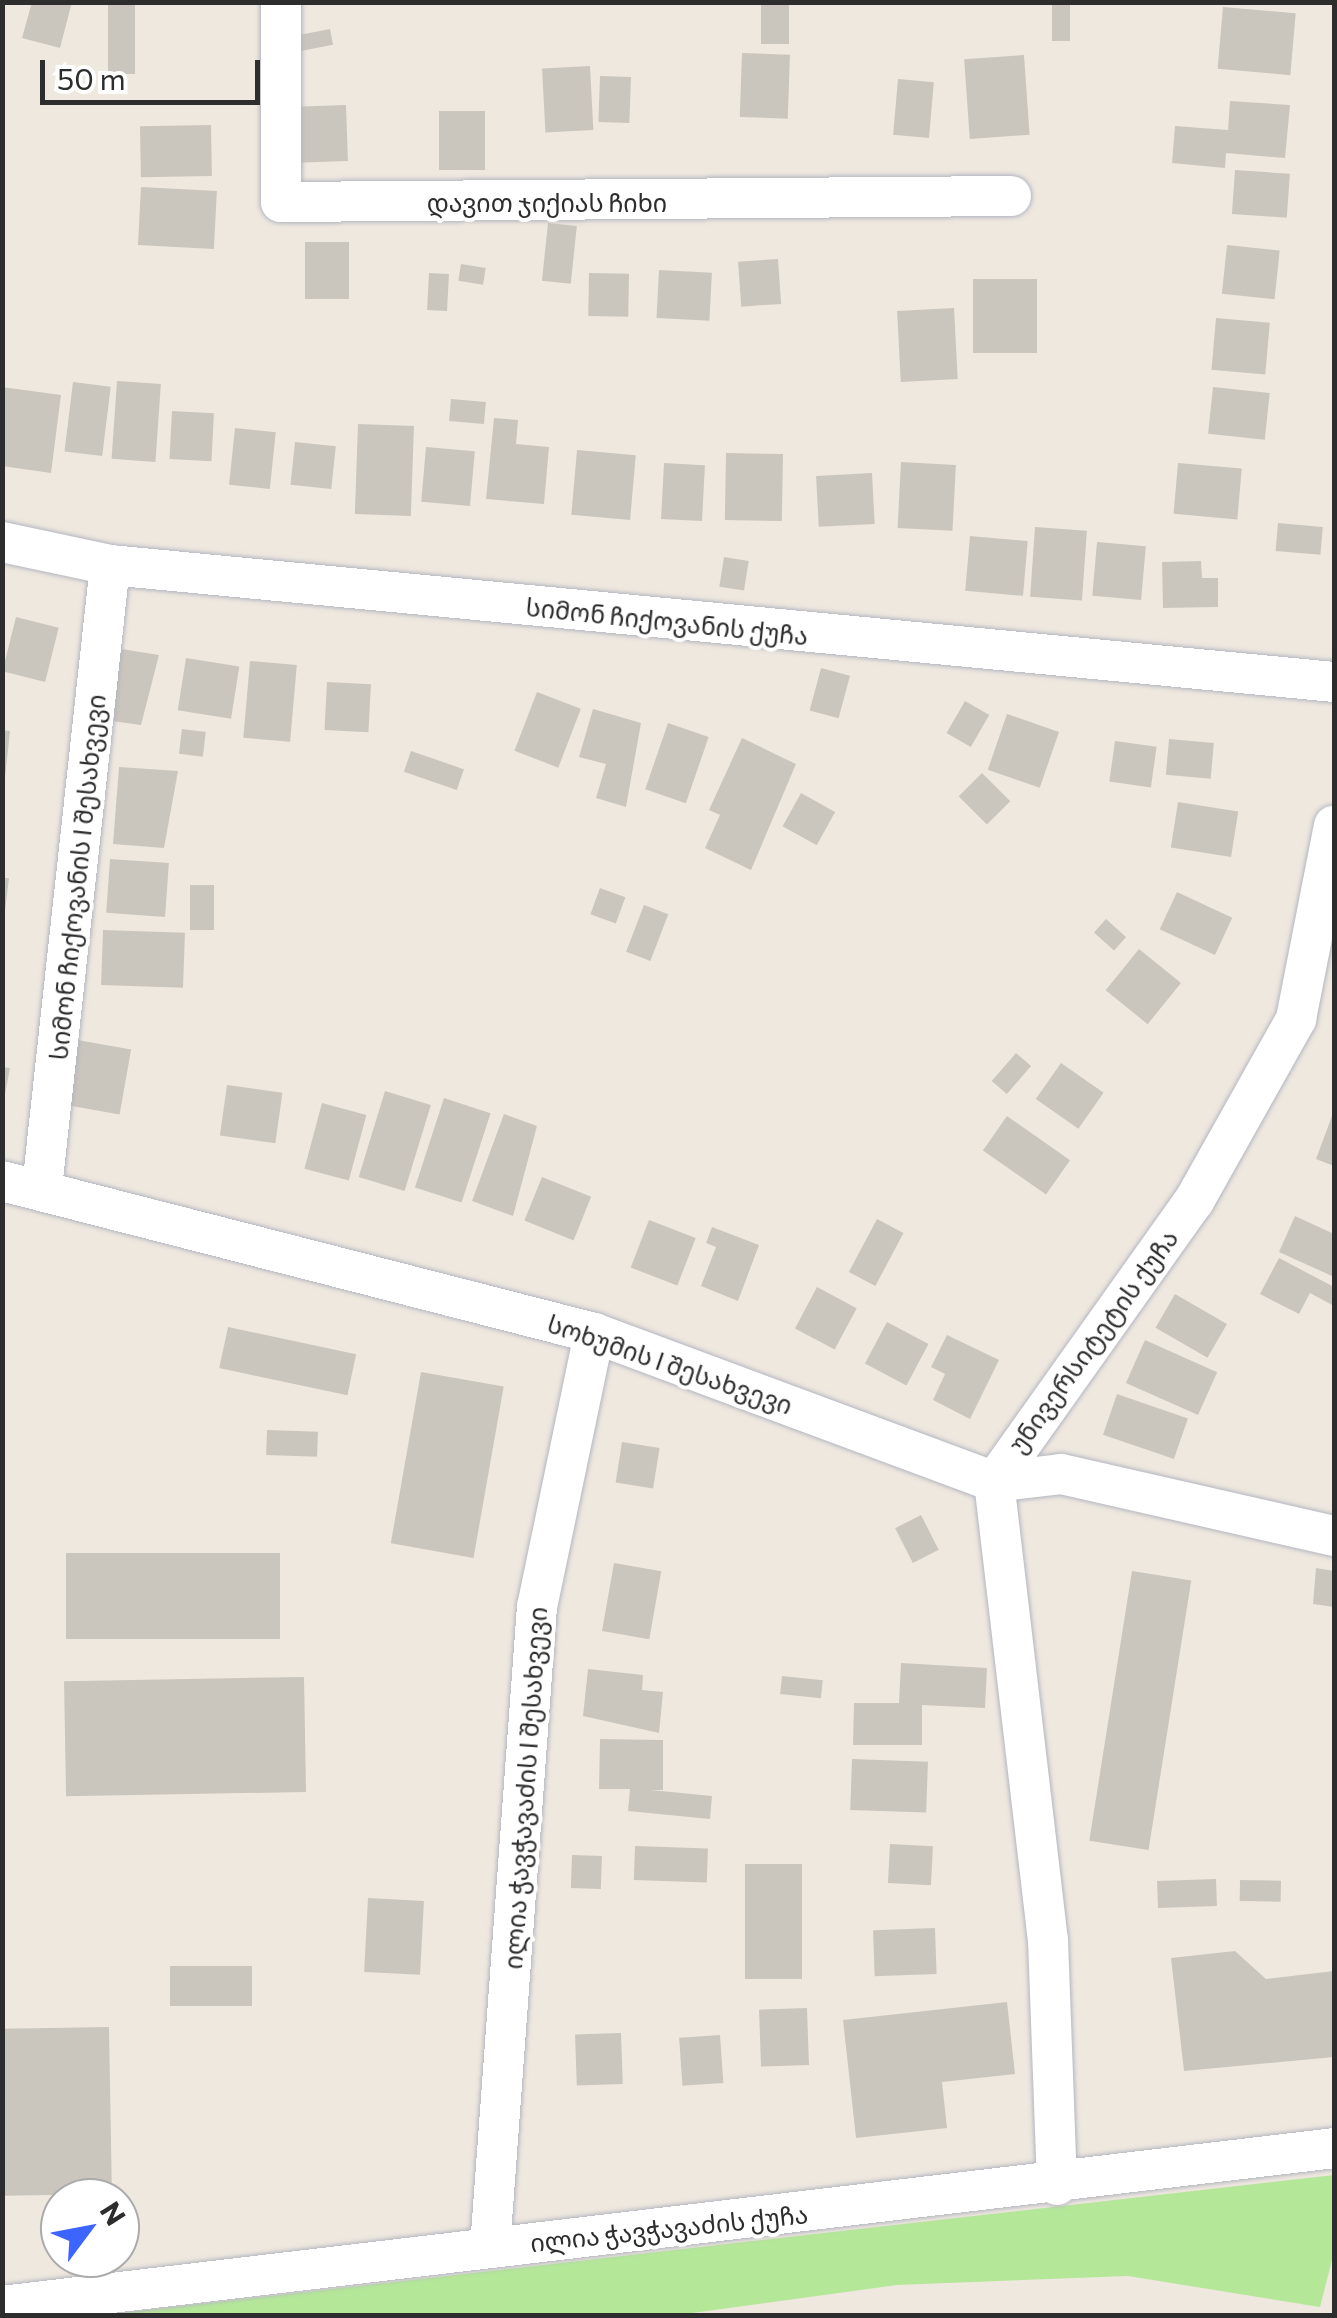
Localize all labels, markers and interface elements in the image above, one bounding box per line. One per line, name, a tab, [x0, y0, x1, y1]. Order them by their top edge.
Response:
scale bar	[45, 40, 265, 102]
text: 50 m	[57, 59, 126, 96]
street label: დავით ჯიქიას ჩიხი	[427, 187, 667, 217]
street label: სიმონ ჩიქოვანის ქუჩა	[524, 591, 810, 651]
street label: სიმონ ჩიქოვანის I შესახვევი	[43, 693, 111, 1061]
street label: უნივერსიტეტის ქუჩა	[1002, 1224, 1184, 1458]
street label: სოხუმის I შესახვევი	[544, 1308, 796, 1420]
street label: ილია ჭავჭავაძის I შესახვევი	[497, 1606, 553, 1970]
north arrow	[40, 2178, 140, 2278]
text: N	[94, 2195, 134, 2231]
street label: ილია ჭავჭავაძის ქუჩა	[529, 2198, 809, 2258]

